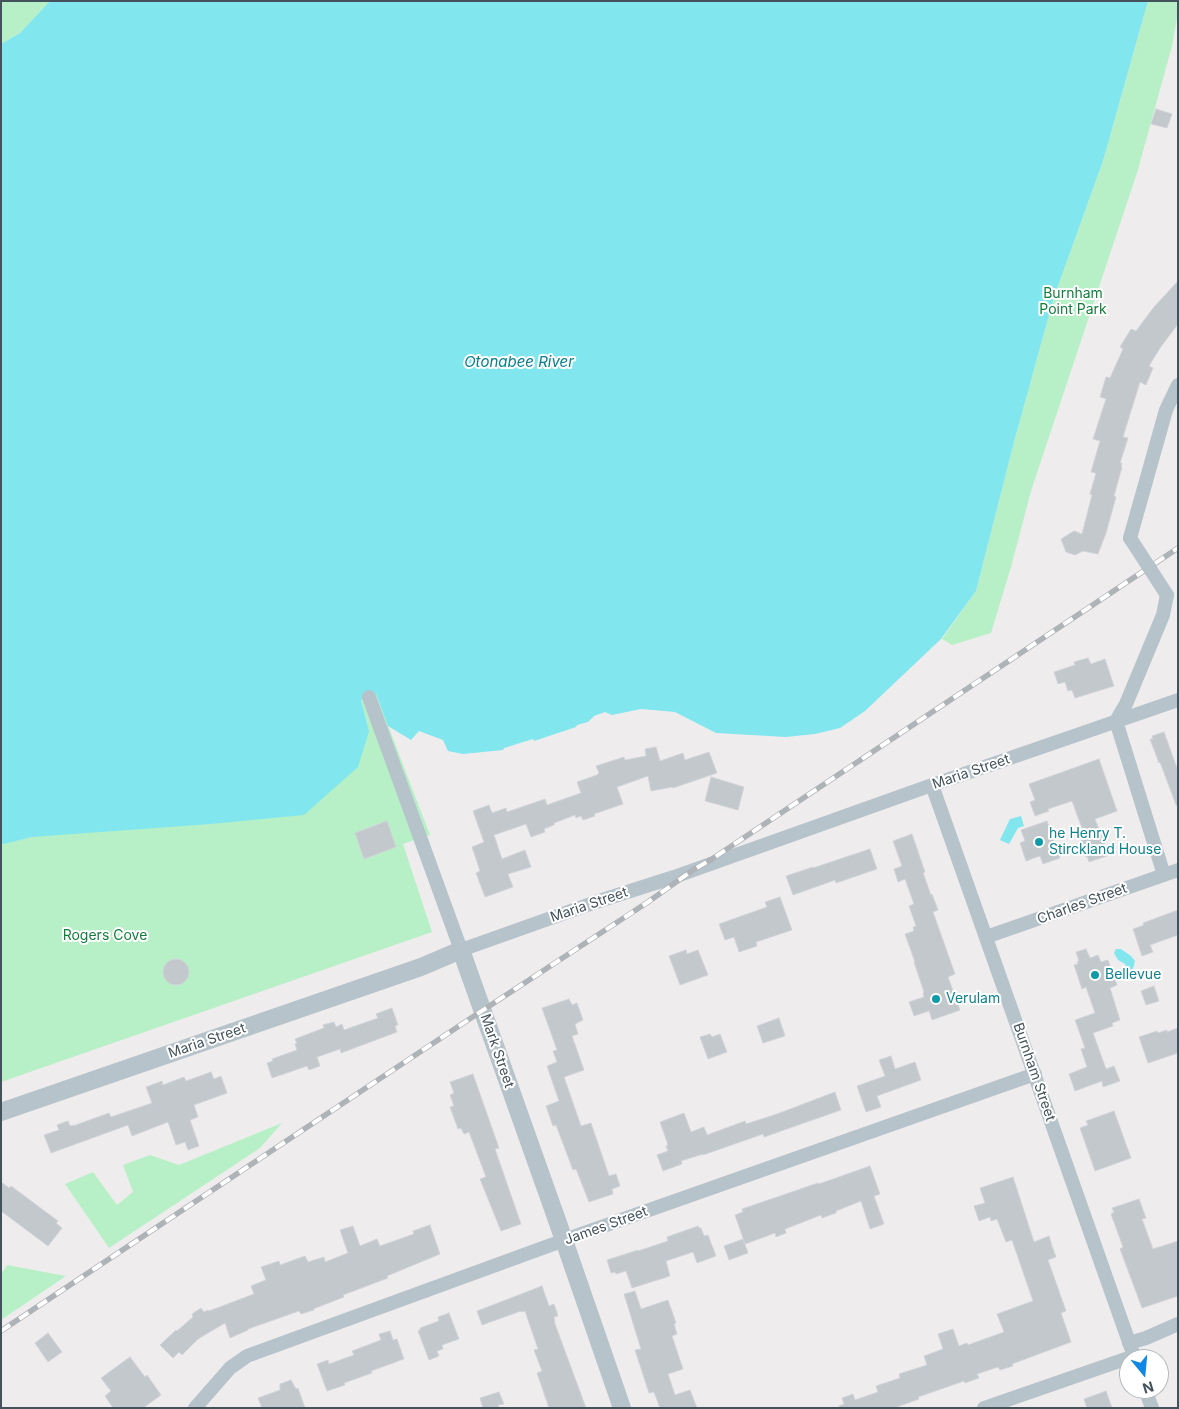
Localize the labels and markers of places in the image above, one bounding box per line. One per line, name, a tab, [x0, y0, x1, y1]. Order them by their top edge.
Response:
place label: he Henry T. Stirckland House	[1049, 826, 1161, 859]
marker: he Henry T. Stirckland House	[1033, 836, 1045, 848]
place label: Bellevue	[1105, 967, 1161, 983]
marker: Bellevue	[1089, 969, 1101, 981]
place label: Verulam	[946, 991, 1000, 1007]
marker: Verulam	[930, 993, 942, 1005]

